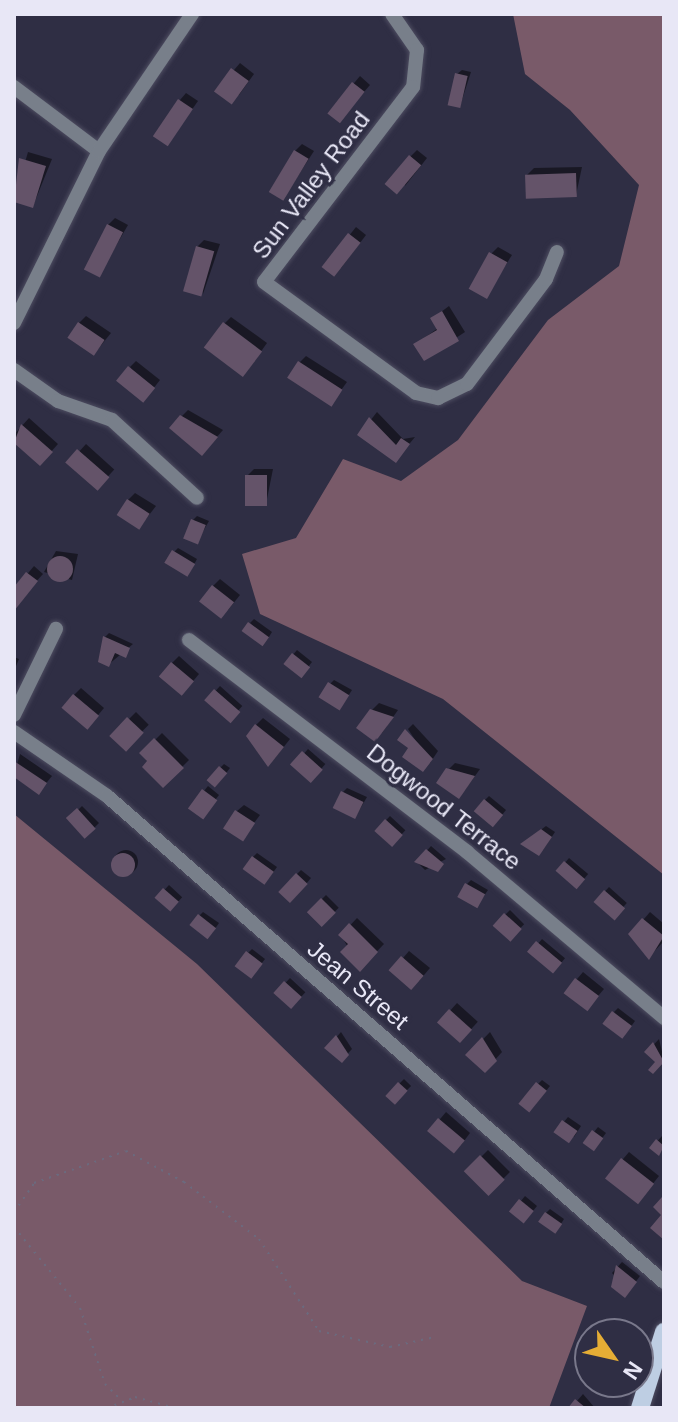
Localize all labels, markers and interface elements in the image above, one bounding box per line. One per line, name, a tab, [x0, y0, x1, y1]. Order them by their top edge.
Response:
street label: Sun Valley Road	[246, 106, 376, 264]
street label: Dogwood Terrace	[361, 738, 527, 876]
street label: Jean Street	[302, 935, 414, 1035]
north arrow	[574, 1318, 654, 1398]
text: N	[618, 1357, 647, 1384]

